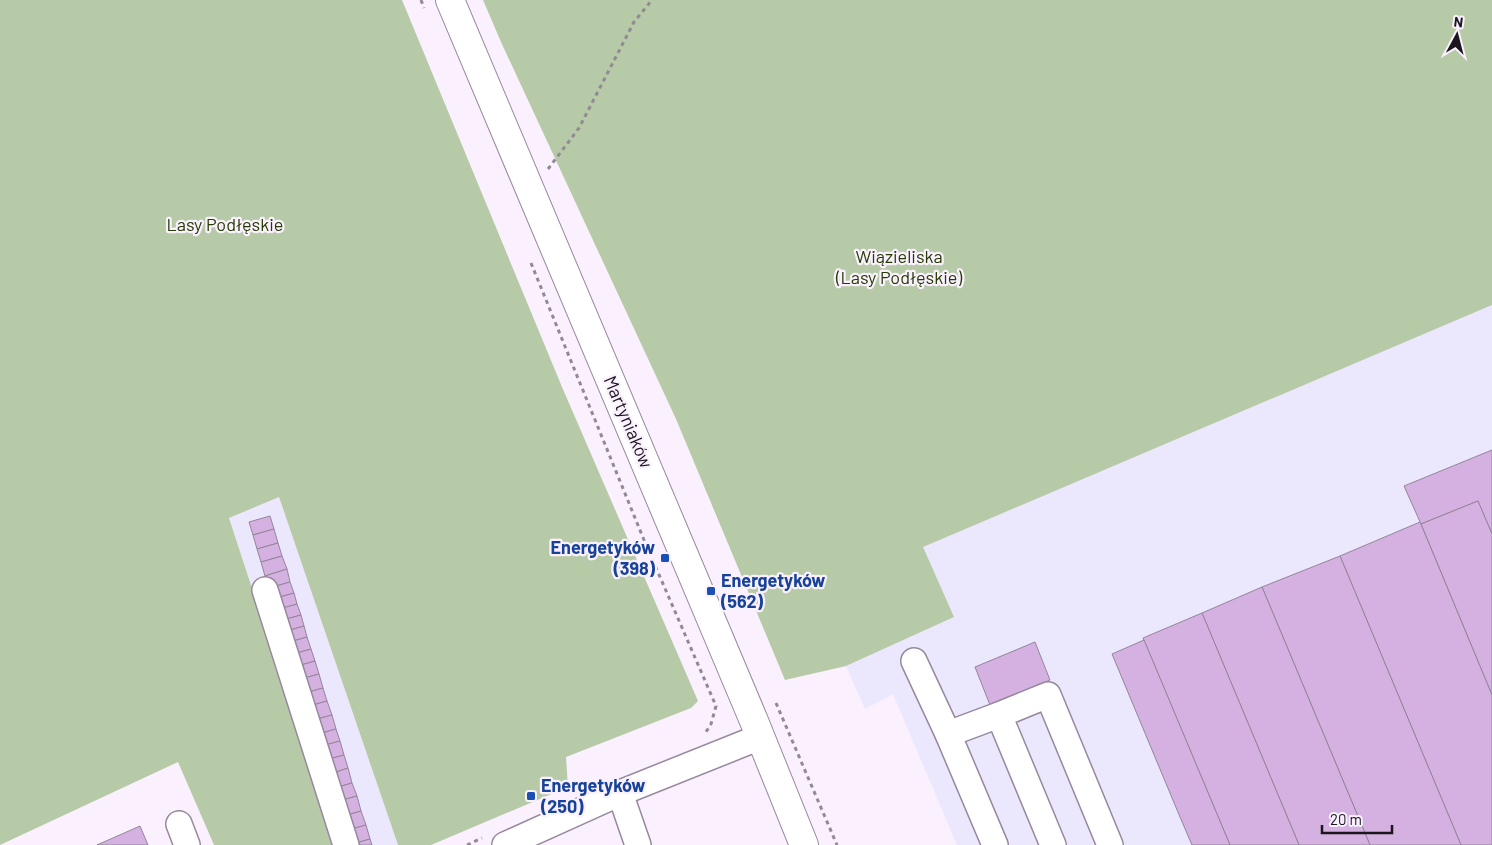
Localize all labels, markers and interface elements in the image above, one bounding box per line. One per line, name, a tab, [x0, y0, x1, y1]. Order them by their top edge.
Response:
north arrow	[1432, 10, 1482, 60]
text: N	[1453, 13, 1464, 31]
park label: Lasy Podłęskie	[167, 213, 283, 235]
park label: Wiązieliska (Lasy Podłęskie)	[835, 245, 962, 288]
street label: Martyniaków	[600, 372, 658, 471]
place label: Energetyków (398)	[551, 536, 656, 579]
marker: Energetyków (398)	[659, 552, 671, 564]
place label: Energetyków (562)	[720, 569, 825, 612]
marker: Energetyków (562)	[705, 585, 717, 597]
place label: Energetyków (250)	[540, 774, 645, 817]
marker: Energetyków (250)	[525, 790, 537, 802]
scale bar	[1322, 802, 1392, 834]
text: 20 m	[1330, 810, 1362, 828]

